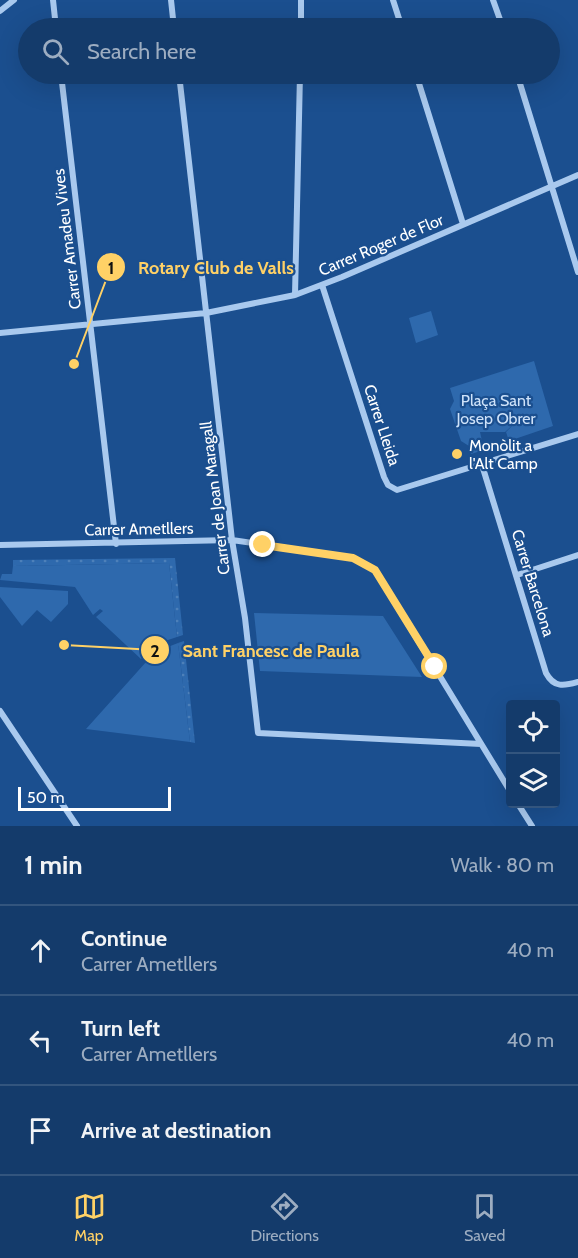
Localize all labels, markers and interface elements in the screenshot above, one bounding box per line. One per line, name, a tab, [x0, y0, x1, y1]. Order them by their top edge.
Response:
search box	[18, 18, 560, 84]
icon: search	[39, 35, 72, 68]
text: Search here	[87, 38, 196, 65]
street label: Carrer Amadeu Vives	[49, 167, 85, 310]
street label: Carrer Roger de Flor	[316, 210, 447, 280]
callout: Rotary Club de Valls	[96, 249, 306, 285]
text: 1	[108, 257, 114, 279]
text: Rotary Club de Valls	[138, 257, 294, 279]
street label: Carrer Lleida	[360, 382, 404, 468]
park label: Plaça Sant Josep Obrer	[455, 391, 537, 428]
street label: Carrer de Joan Maragall	[196, 420, 234, 576]
place label: Monòlit a l'Alt Camp	[469, 436, 538, 473]
marker: Monòlit a l'Alt Camp	[450, 447, 464, 461]
street label: Carrer Ametllers	[84, 519, 194, 539]
street label: Carrer Barcelona	[508, 527, 558, 639]
route end	[249, 531, 275, 557]
callout: Sant Francesc de Paula	[140, 632, 371, 668]
text: 2	[150, 640, 160, 662]
text: Sant Francesc de Paula	[183, 640, 359, 662]
route start	[421, 653, 447, 679]
map controls	[506, 700, 560, 808]
button: locate	[506, 700, 560, 754]
button: layers	[506, 754, 560, 808]
scale bar	[18, 784, 171, 812]
text: 50 m	[27, 788, 64, 807]
text: 1 min	[24, 849, 83, 881]
text: Walk · 80 m	[451, 853, 554, 877]
text: Continue	[81, 925, 167, 952]
icon: ahead	[24, 934, 57, 967]
text: 40 m	[506, 938, 554, 962]
text: Carrer Ametllers	[81, 952, 217, 976]
text: Turn left	[81, 1015, 160, 1042]
icon: left	[24, 1024, 57, 1057]
text: 40 m	[506, 1028, 554, 1052]
text: Carrer Ametllers	[81, 1042, 217, 1066]
icon: arrive	[24, 1114, 57, 1147]
text: Arrive at destination	[81, 1117, 271, 1144]
tab: Map	[73, 1190, 106, 1245]
tab: Directions	[251, 1190, 319, 1245]
tab: Saved	[464, 1190, 505, 1245]

